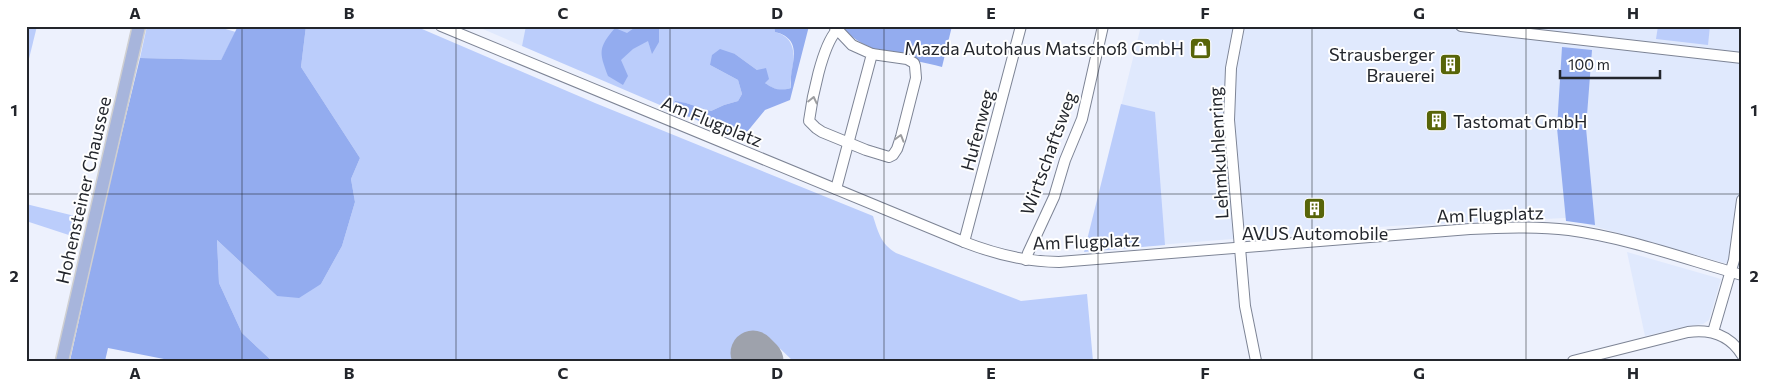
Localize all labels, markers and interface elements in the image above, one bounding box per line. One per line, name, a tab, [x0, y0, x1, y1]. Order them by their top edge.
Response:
text: A	[129, 3, 141, 22]
text: B	[344, 3, 355, 22]
text: C	[558, 3, 569, 22]
text: D	[771, 3, 783, 22]
text: E	[986, 3, 996, 22]
text: F	[1200, 3, 1210, 22]
text: G	[1413, 3, 1425, 22]
text: H	[1627, 3, 1639, 22]
shop icon: Mazda Autohaus Matschoß GmbH	[1188, 36, 1212, 60]
place label: Mazda Autohaus Matschoß GmbH	[904, 37, 1184, 59]
place label: Strausberger Brauerei	[1329, 43, 1435, 86]
scale bar	[1560, 48, 1660, 80]
building icon: Strausberger Brauerei	[1439, 52, 1463, 76]
text: 100 m	[1568, 55, 1610, 73]
street label: Lehmkuhlenring	[1204, 86, 1232, 220]
street label: Hufenweg	[956, 87, 998, 173]
street label: Wirtschaftsweg	[1015, 88, 1081, 218]
street label: Am Flugplatz	[658, 91, 766, 151]
street label: Hohensteiner Chaussee	[51, 94, 115, 286]
one-way arrow	[807, 96, 817, 105]
text: 1	[10, 100, 18, 119]
text: 1	[1750, 100, 1758, 119]
building icon: Tastomat GmbH	[1425, 109, 1449, 133]
place label: Tastomat GmbH	[1453, 110, 1588, 132]
one-way arrow	[894, 133, 905, 142]
building icon: AVUS Automobile	[1303, 196, 1327, 220]
street label: Am Flugplatz	[1436, 201, 1544, 227]
place label: AVUS Automobile	[1242, 222, 1388, 244]
street label: Am Flugplatz	[1032, 228, 1140, 254]
text: 2	[9, 266, 19, 285]
text: 2	[1749, 266, 1759, 285]
text: A	[129, 363, 141, 382]
text: B	[344, 363, 355, 382]
text: C	[558, 363, 569, 382]
text: D	[771, 363, 783, 382]
text: E	[986, 363, 996, 382]
text: F	[1200, 363, 1210, 382]
text: G	[1413, 363, 1425, 382]
text: H	[1627, 363, 1639, 382]

